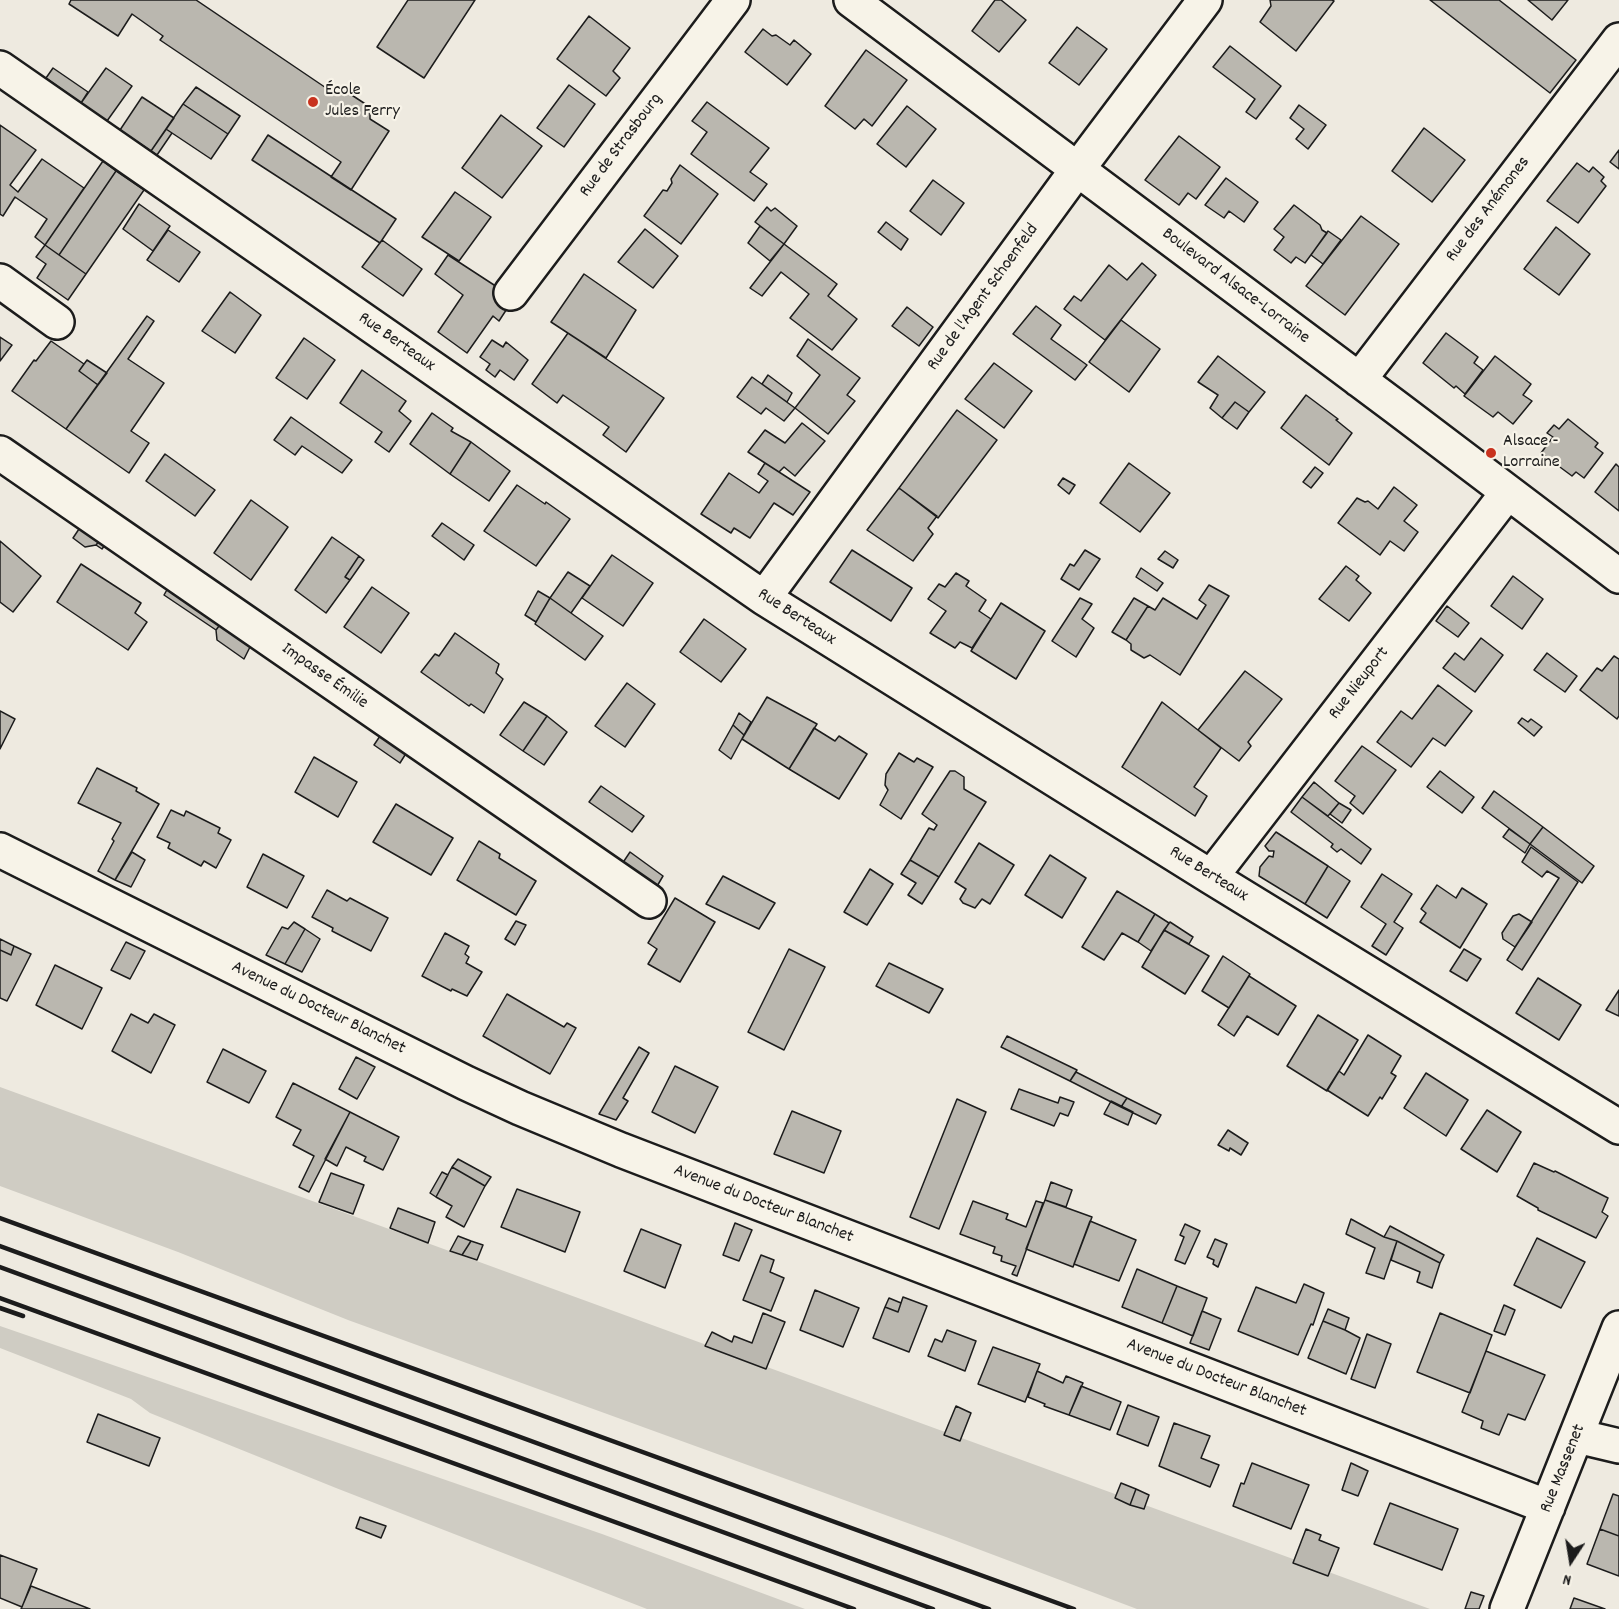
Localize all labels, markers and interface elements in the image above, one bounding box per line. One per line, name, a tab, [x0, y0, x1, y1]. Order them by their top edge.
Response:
place label: École Jules Ferry	[325, 81, 400, 124]
street label: Rue de Strasbourg	[576, 90, 668, 202]
marker: École Jules Ferry	[306, 95, 320, 109]
street label: Rue des Anémones	[1442, 153, 1536, 267]
street label: Rue de l'Agent Schoenfeld	[923, 220, 1045, 376]
street label: Boulevard Alsace-Lorraine	[1157, 224, 1313, 350]
street label: Rue Berteaux	[353, 309, 439, 377]
place label: Alsace - Lorraine	[1503, 432, 1560, 474]
marker: Alsace - Lorraine	[1484, 446, 1498, 460]
street label: Rue Berteaux	[753, 585, 839, 651]
street label: Impasse Émilie	[276, 639, 372, 715]
street label: Rue Nieuport	[1325, 643, 1395, 725]
street label: Rue Berteaux	[1164, 842, 1252, 908]
street label: Avenue du Docteur Blanchet	[227, 957, 409, 1061]
street label: Avenue du Docteur Blanchet	[670, 1161, 856, 1249]
street label: Avenue du Docteur Blanchet	[1123, 1335, 1309, 1423]
street label: Rue Massenet	[1536, 1422, 1592, 1516]
north arrow	[1541, 1531, 1601, 1591]
text: N	[1561, 1567, 1573, 1591]

